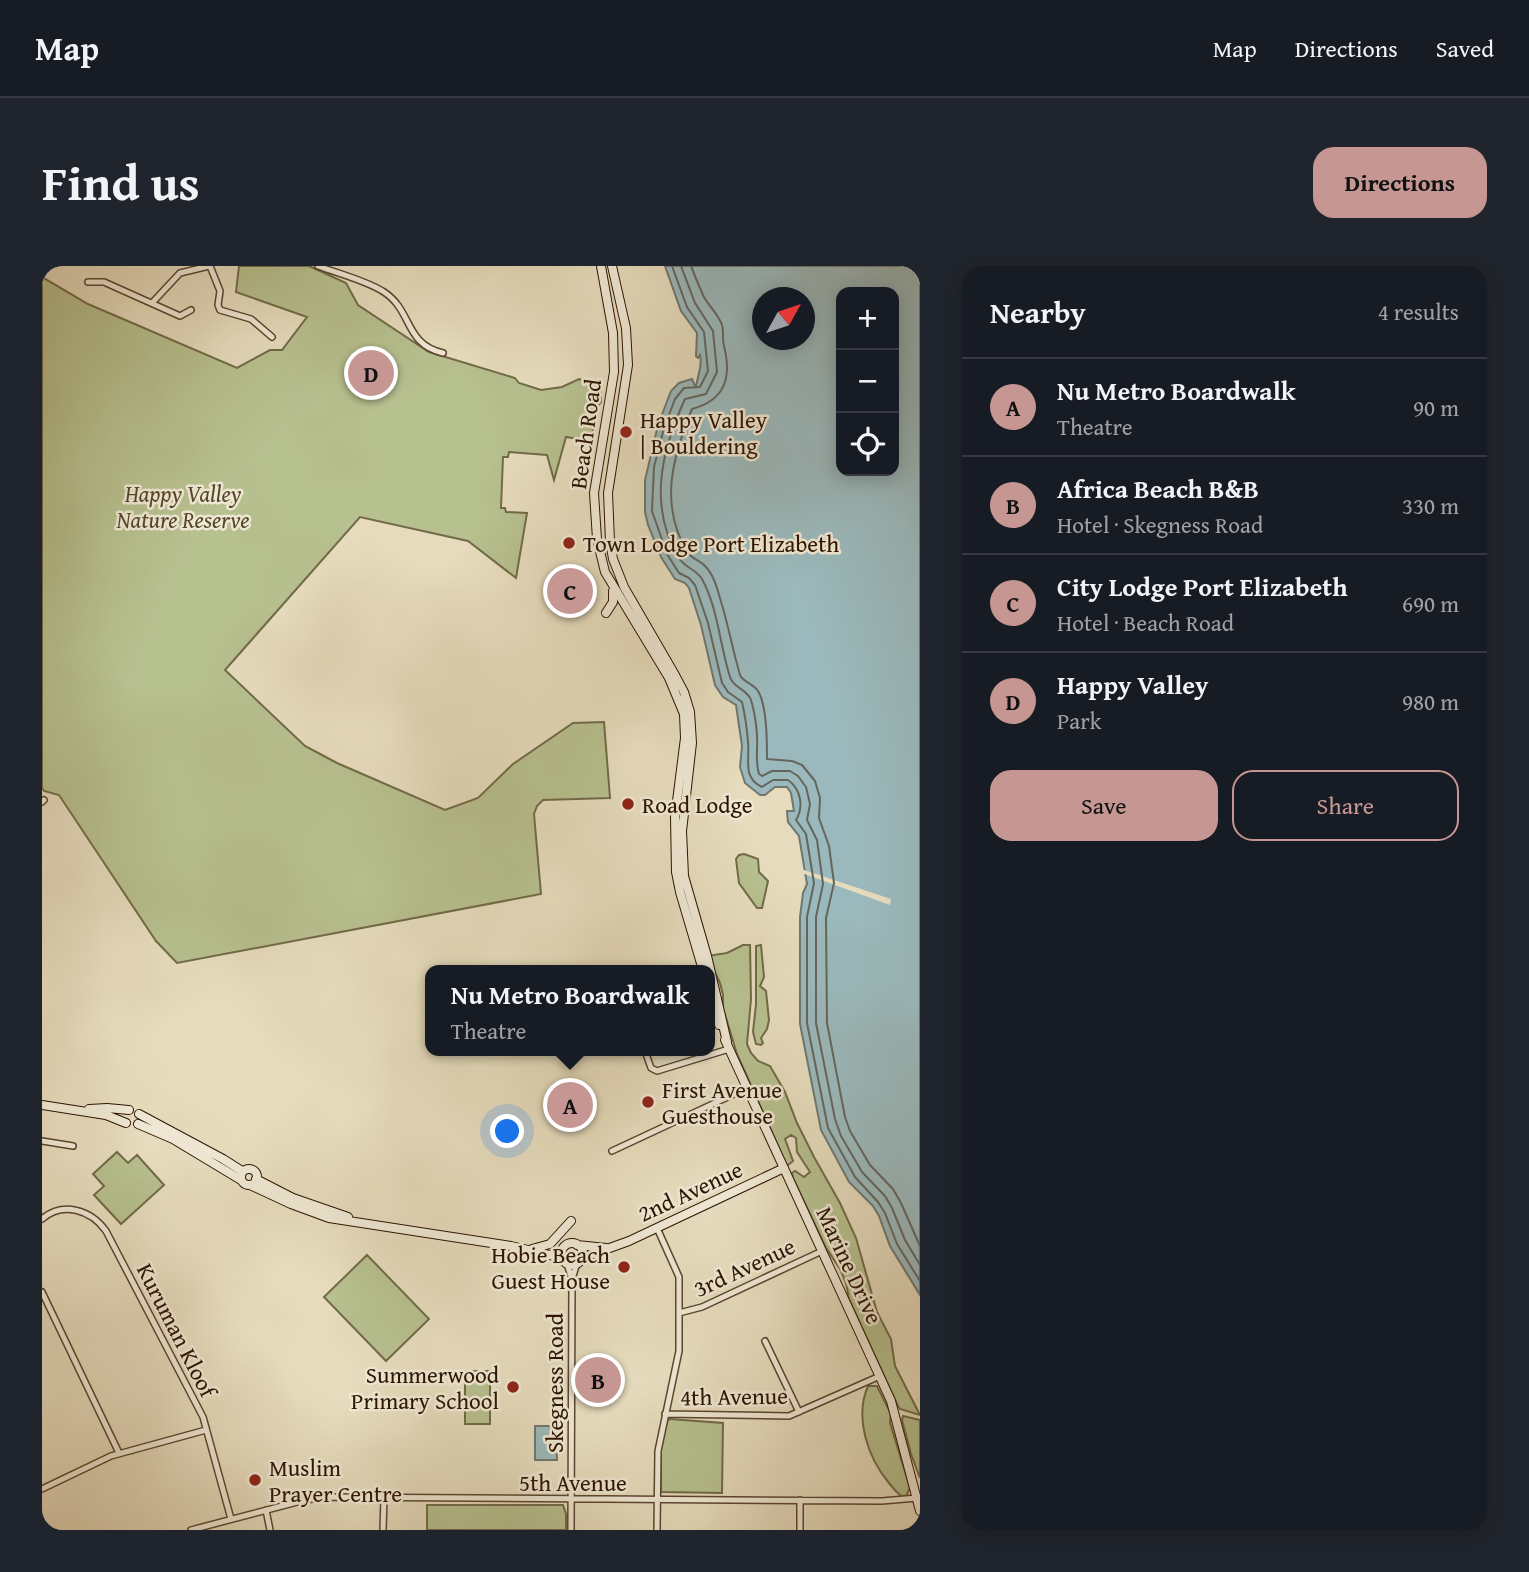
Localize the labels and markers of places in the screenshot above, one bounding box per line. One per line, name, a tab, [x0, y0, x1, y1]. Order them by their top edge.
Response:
pin: D	[348, 347, 394, 399]
place label: Happy Valley | Bouldering	[640, 403, 768, 462]
marker: Happy Valley | Bouldering	[618, 424, 634, 440]
place label: Town Lodge Port Elizabeth	[583, 527, 839, 560]
marker: Town Lodge Port Elizabeth	[561, 535, 577, 551]
pin: C	[547, 565, 593, 617]
place label: Road Lodge	[642, 788, 753, 821]
marker: Road Lodge	[620, 796, 636, 812]
place label: First Avenue Guesthouse	[662, 1073, 782, 1132]
pin: A	[547, 1079, 593, 1131]
marker: First Avenue Guesthouse	[640, 1094, 656, 1110]
place label: Hobie Beach Guest House	[491, 1238, 610, 1297]
marker: Hobie Beach Guest House	[616, 1259, 632, 1275]
pin: B	[575, 1354, 621, 1406]
place label: Summerwood Primary School	[351, 1358, 500, 1417]
marker: Summerwood Primary School	[505, 1379, 521, 1395]
place label: Muslim Prayer Centre	[269, 1451, 402, 1510]
marker: Muslim Prayer Centre	[247, 1472, 263, 1488]

